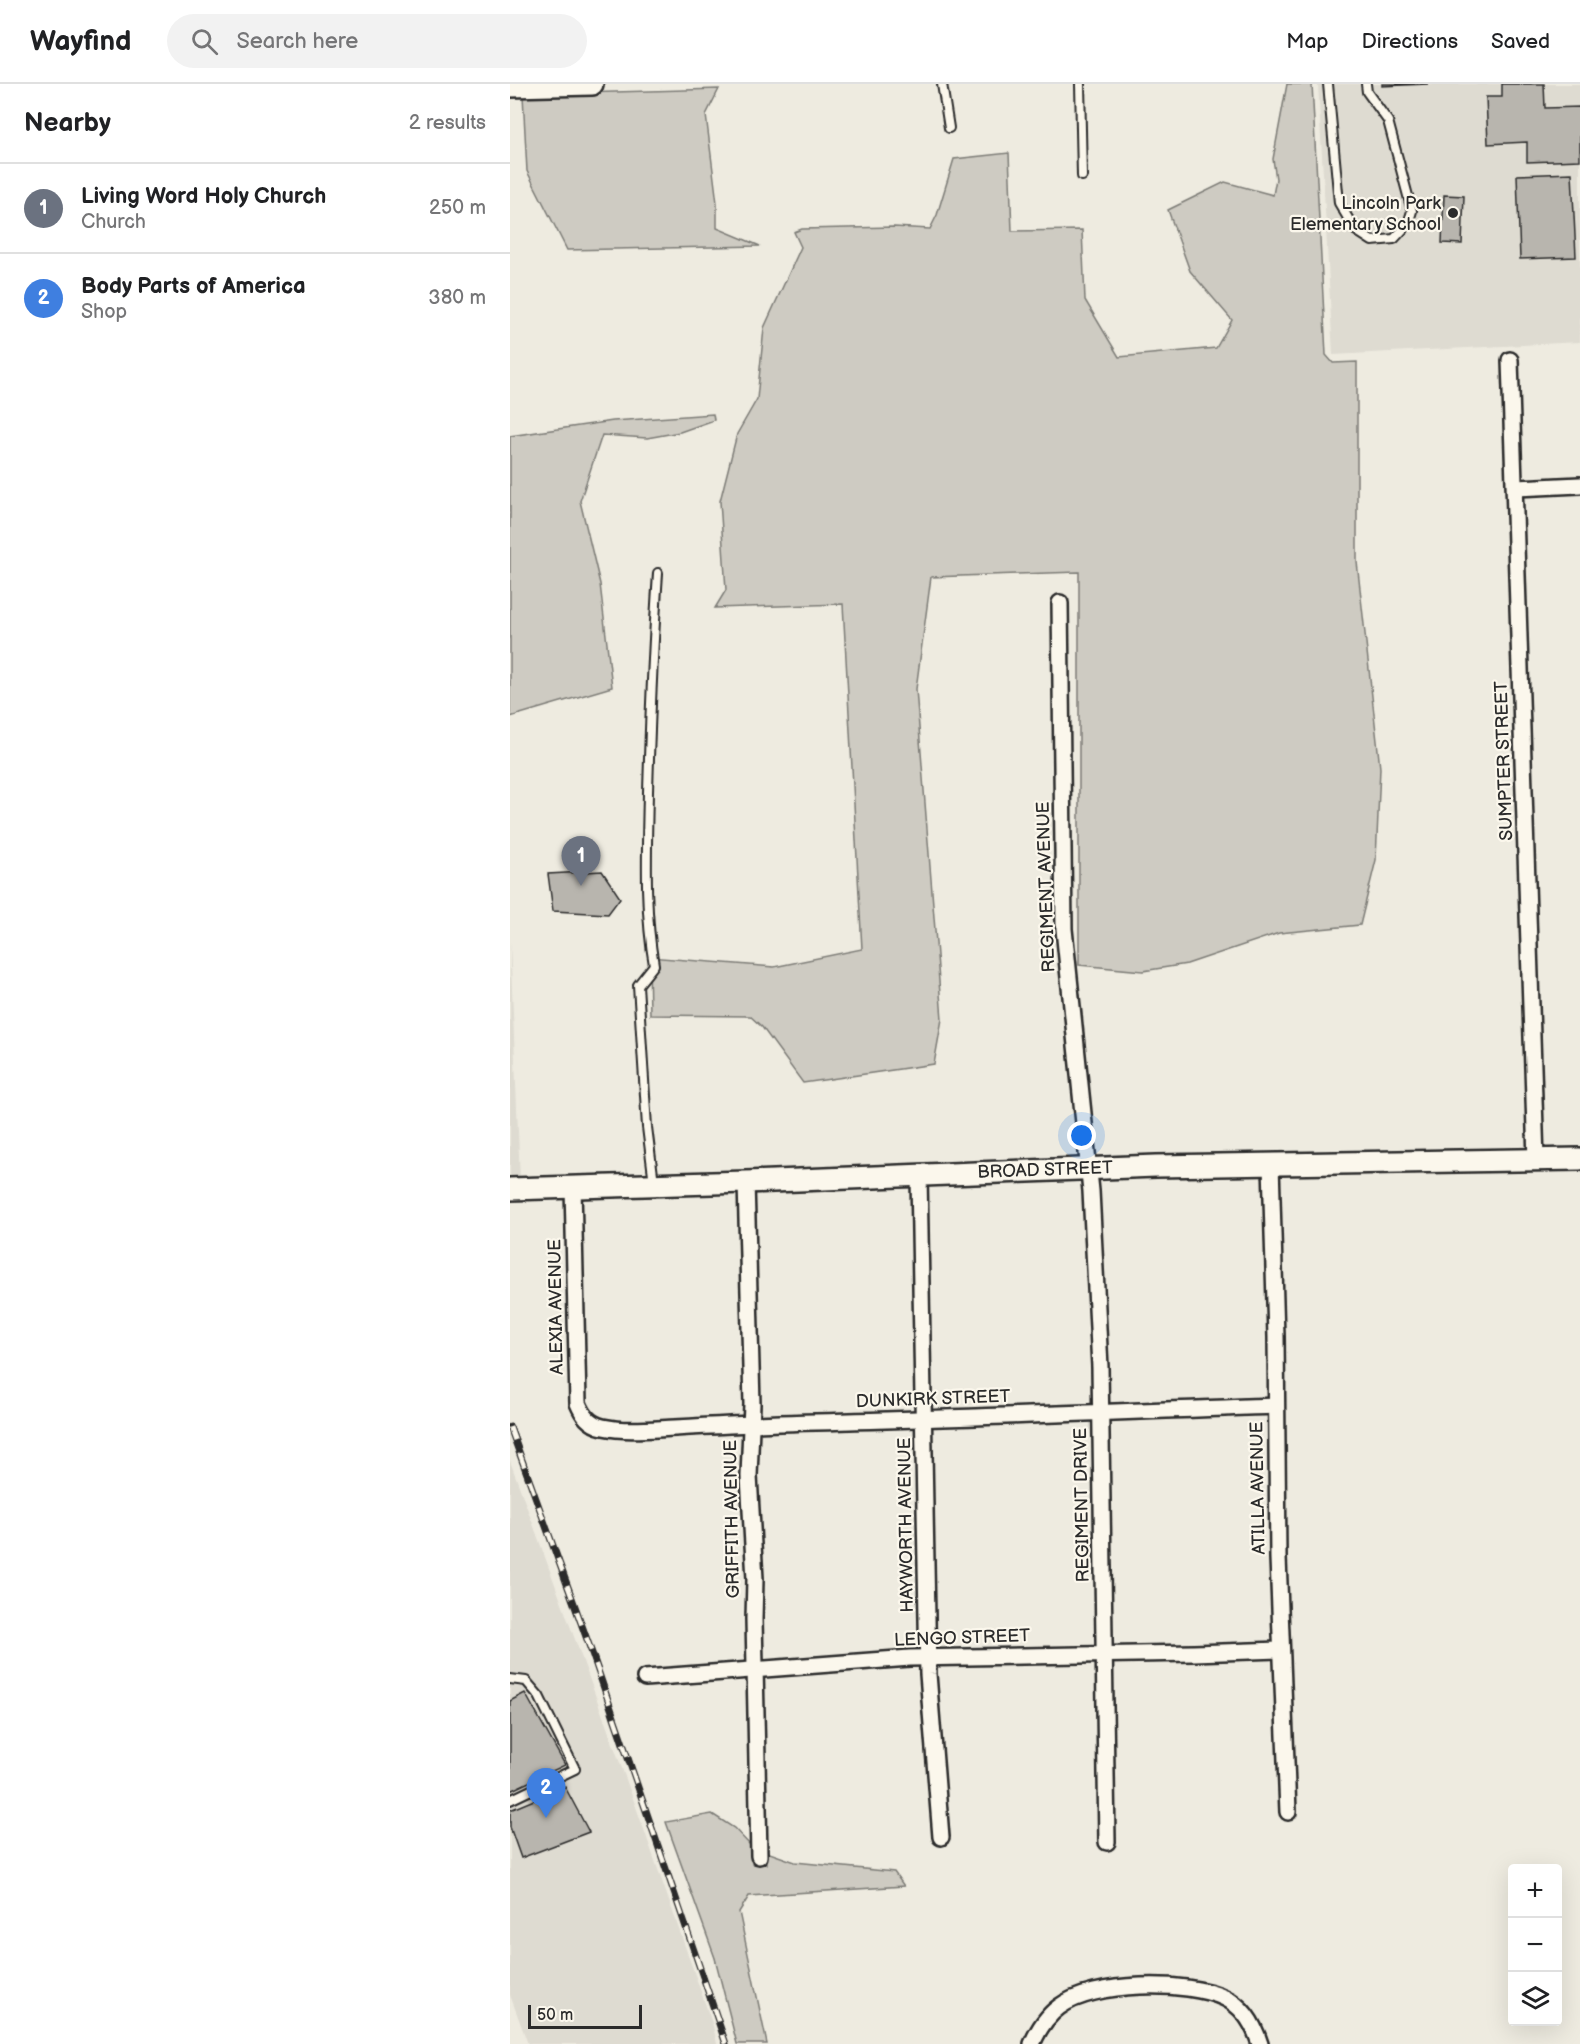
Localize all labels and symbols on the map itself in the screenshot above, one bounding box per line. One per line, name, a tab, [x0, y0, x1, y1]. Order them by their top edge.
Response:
place label: Lincoln Park Elementary School	[1290, 193, 1441, 235]
marker: Lincoln Park Elementary School	[1446, 206, 1460, 220]
street label: SUMPTER STREET	[1491, 681, 1517, 841]
street label: REGIMENT AVENUE	[1033, 801, 1059, 973]
pin: 1	[562, 836, 600, 886]
your location	[1067, 1121, 1096, 1150]
street label: BROAD STREET	[977, 1157, 1113, 1183]
street label: ALEXIA AVENUE	[544, 1239, 568, 1375]
street label: DUNKIRK STREET	[855, 1386, 1011, 1412]
street label: ATILLA AVENUE	[1246, 1421, 1270, 1555]
street label: REGIMENT DRIVE	[1070, 1427, 1094, 1582]
street label: HAYWORTH AVENUE	[894, 1437, 918, 1613]
street label: GRIFFITH AVENUE	[720, 1439, 744, 1599]
street label: LENGO STREET	[894, 1625, 1031, 1651]
pin: 2	[526, 1768, 566, 1818]
scale bar	[528, 2002, 642, 2030]

